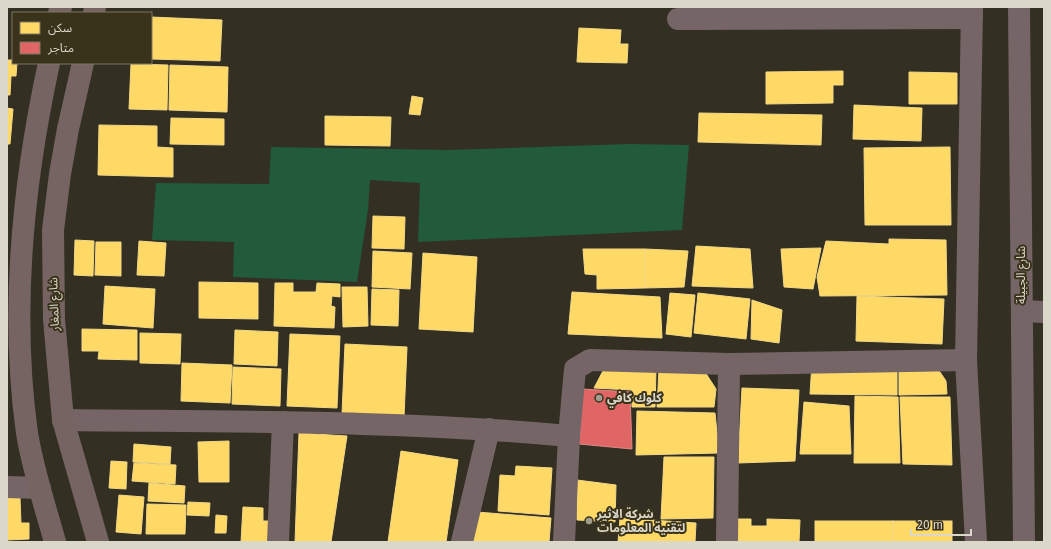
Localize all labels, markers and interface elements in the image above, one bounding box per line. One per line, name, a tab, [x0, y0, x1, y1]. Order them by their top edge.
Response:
legend	[12, 12, 152, 64]
text: سكن	[48, 21, 72, 35]
text: متاجر	[47, 41, 74, 55]
street label: شارع الجبيلة	[1014, 246, 1030, 304]
street label: شارع المغار	[46, 277, 64, 332]
place label: كلوك كافي	[607, 391, 662, 408]
marker: كلوك كافي	[594, 393, 604, 403]
place label: شركة الاثير لتقنية المعلومات	[596, 507, 685, 535]
scale bar	[911, 511, 971, 537]
marker: شركة الاثير لتقنية المعلومات	[584, 516, 594, 526]
text: 20 m	[917, 518, 943, 532]

